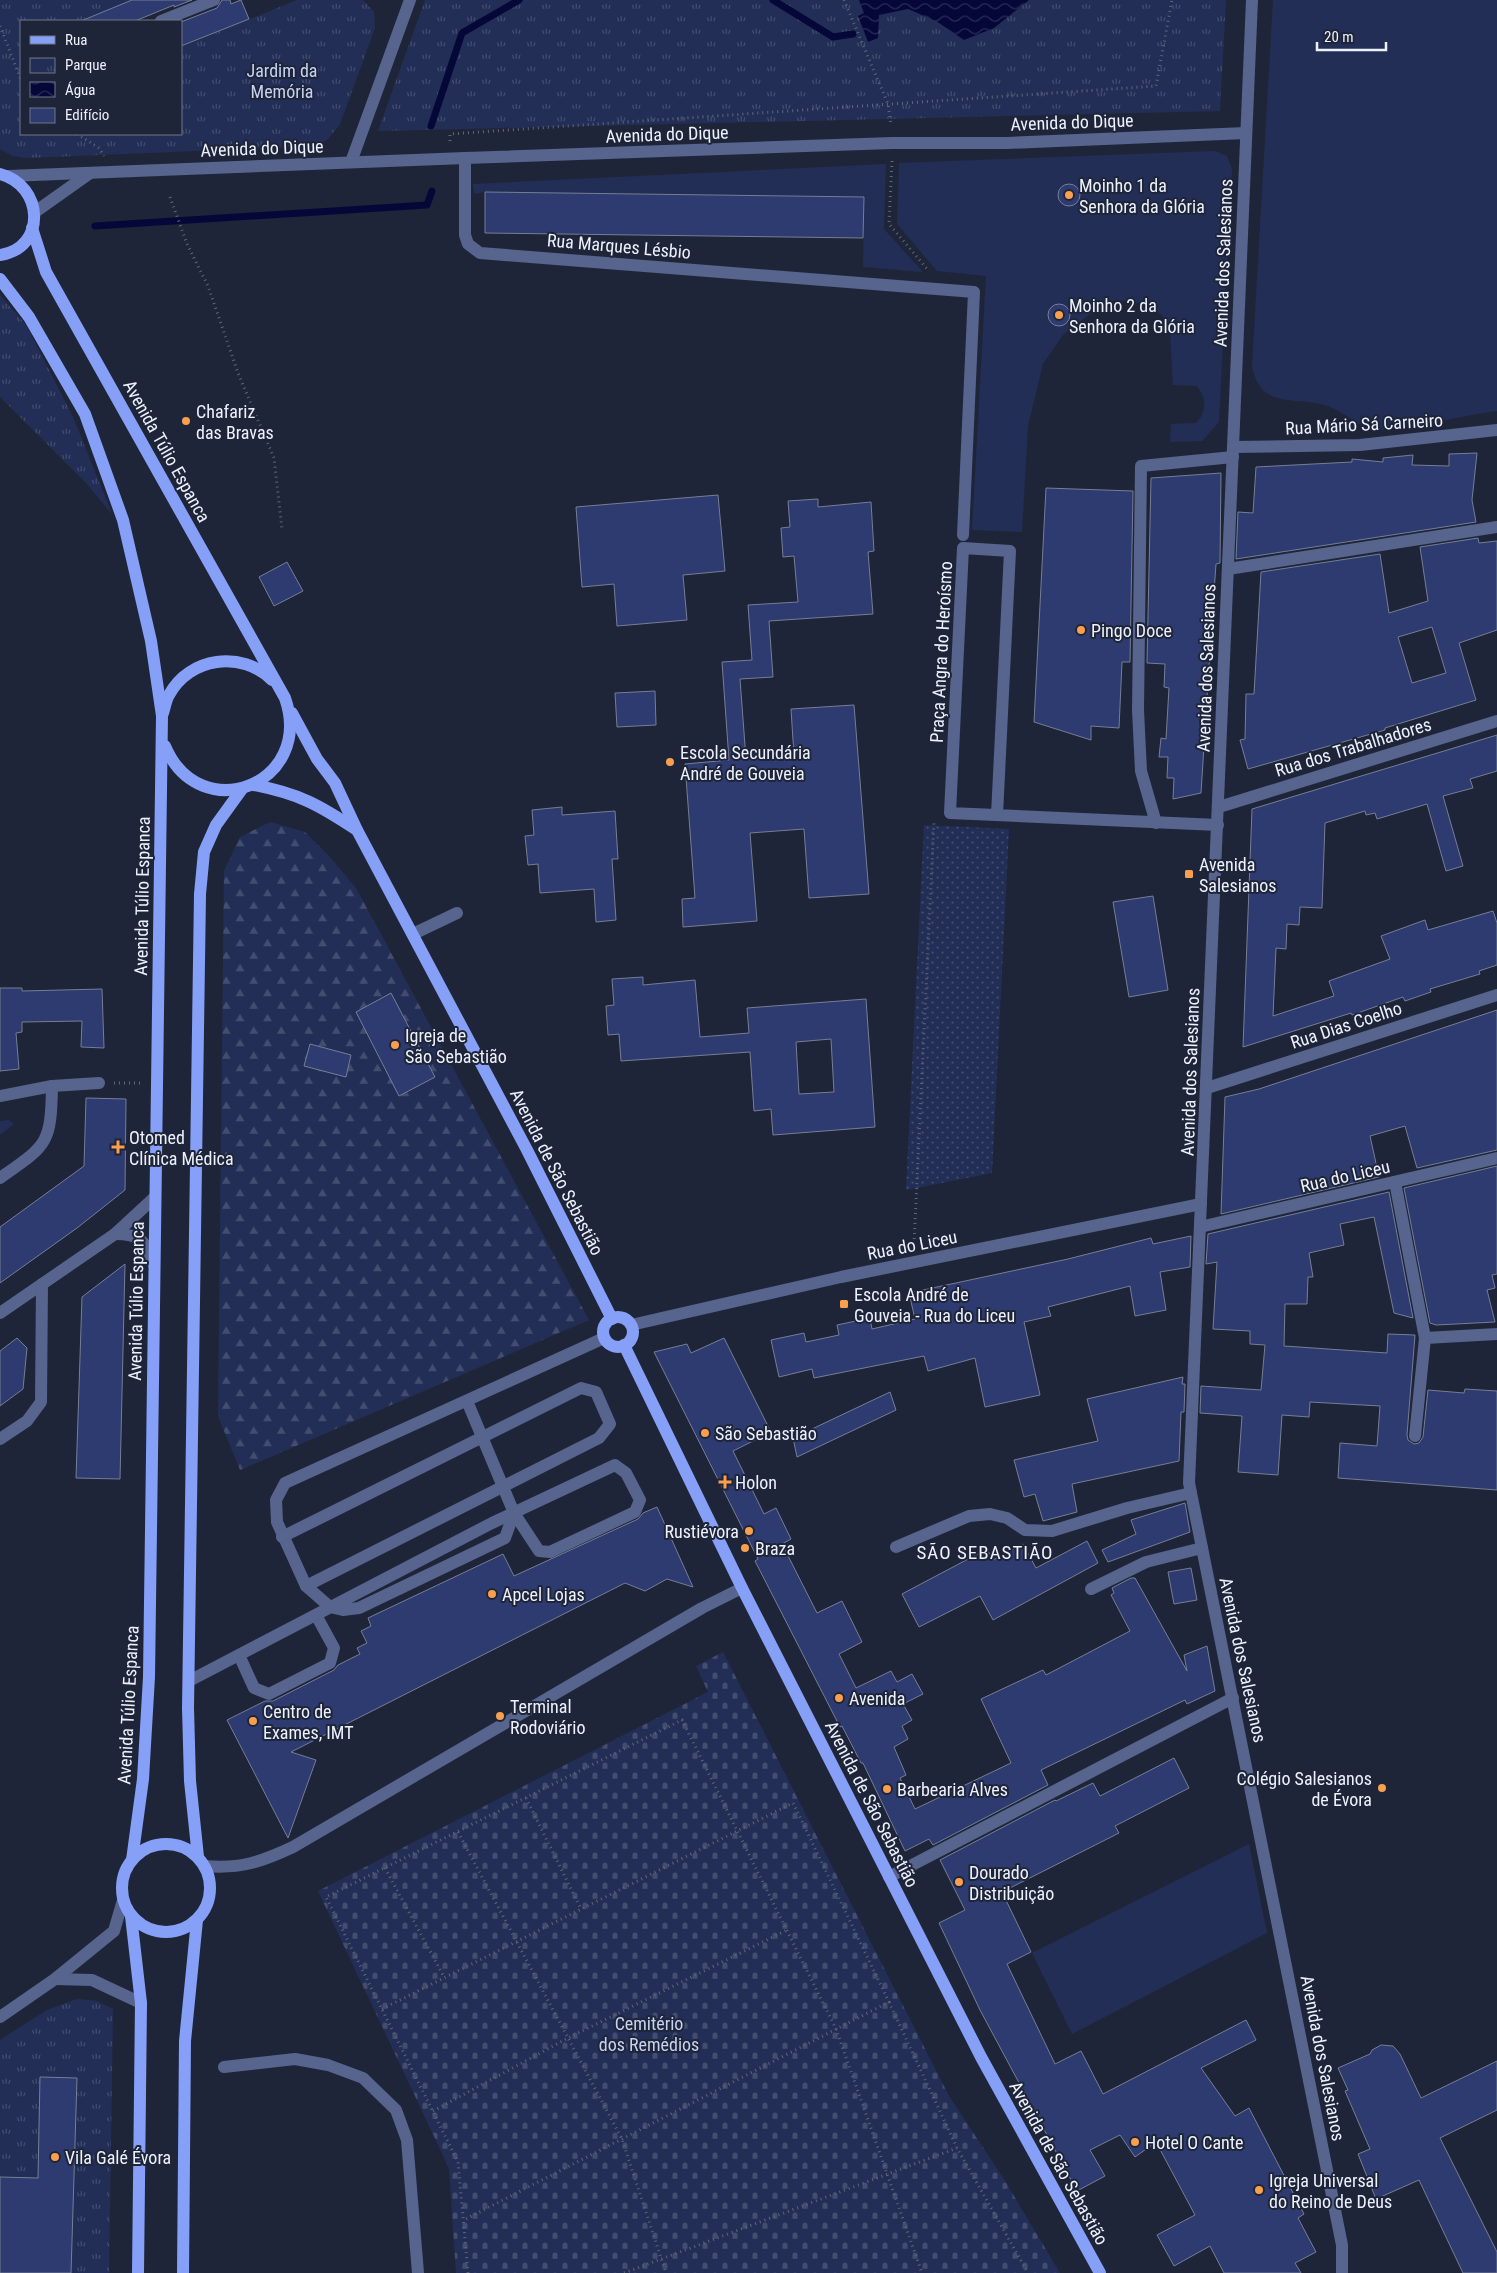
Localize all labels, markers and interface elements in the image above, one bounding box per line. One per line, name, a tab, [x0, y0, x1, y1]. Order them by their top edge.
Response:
legend	[20, 20, 182, 135]
scale bar	[1317, 20, 1386, 52]
text: 20 m	[1324, 28, 1354, 46]
text: Rua	[65, 31, 87, 49]
text: Parque	[65, 56, 107, 74]
park label: Jardim da Memória	[247, 60, 317, 102]
text: Água	[65, 81, 95, 99]
text: Edifício	[65, 106, 109, 124]
street label: Avenida do Dique	[1010, 109, 1134, 135]
street label: Avenida do Dique	[605, 121, 729, 147]
street label: Avenida do Dique	[200, 135, 324, 161]
place label: Moinho 1 da Senhora da Glória	[1079, 175, 1205, 217]
street label: Avenida dos Salesianos	[1210, 179, 1236, 347]
marker: Moinho 1 da Senhora da Glória	[1063, 189, 1075, 201]
street label: Rua Marques Lésbio	[546, 229, 692, 263]
place label: Moinho 2 da Senhora da Glória	[1069, 295, 1195, 337]
marker: Moinho 2 da Senhora da Glória	[1053, 309, 1065, 321]
street label: Avenida Túlio Espanca	[119, 376, 215, 526]
place label: Chafariz das Bravas	[196, 401, 274, 443]
street label: Rua Mário Sá Carneiro	[1285, 409, 1443, 439]
marker: Chafariz das Bravas	[180, 415, 192, 427]
street label: Praça Angra do Heroísmo	[926, 561, 956, 743]
street label: Avenida dos Salesianos	[1193, 584, 1219, 752]
place label: Pingo Doce	[1091, 620, 1172, 641]
marker: Pingo Doce	[1075, 624, 1087, 636]
street label: Rua dos Trabalhadores	[1272, 713, 1434, 781]
place label: Escola Secundária André de Gouveia	[680, 742, 811, 784]
marker: Escola Secundária André de Gouveia	[664, 756, 676, 768]
street label: Avenida Túlio Espanca	[130, 816, 154, 976]
place label: Avenida Salesianos	[1199, 854, 1276, 896]
marker: Avenida Salesianos	[1183, 868, 1195, 880]
street label: Avenida dos Salesianos	[1177, 988, 1203, 1156]
street label: Rua Dias Coelho	[1288, 997, 1404, 1053]
place label: Igreja de São Sebastião	[405, 1025, 507, 1067]
marker: Igreja de São Sebastião	[389, 1039, 401, 1051]
street label: Avenida de São Sebastião	[506, 1085, 608, 1259]
place label: Otomed Clínica Médica	[129, 1127, 234, 1169]
marker: Otomed Clínica Médica	[111, 1140, 125, 1154]
street label: Rua do Liceu	[1298, 1156, 1392, 1196]
street label: Avenida Túlio Espanca	[124, 1221, 148, 1381]
street label: Rua do Liceu	[865, 1226, 959, 1264]
place label: Escola André de Gouveia - Rua do Liceu	[854, 1284, 1015, 1326]
marker: Escola André de Gouveia - Rua do Liceu	[838, 1298, 850, 1310]
place label: São Sebastião	[715, 1423, 817, 1444]
marker: São Sebastião	[699, 1427, 711, 1439]
place label: Holon	[735, 1472, 777, 1493]
marker: Holon	[719, 1476, 731, 1488]
place label: Rustiévora	[664, 1521, 739, 1542]
marker: Rustiévora	[743, 1525, 755, 1537]
place label: Braza	[755, 1538, 795, 1559]
district label: SÃO SEBASTIÃO	[916, 1541, 1054, 1564]
marker: Braza	[739, 1542, 751, 1554]
street label: Avenida dos Salesianos	[1215, 1576, 1271, 1744]
place label: Apcel Lojas	[502, 1584, 585, 1605]
marker: Apcel Lojas	[486, 1588, 498, 1600]
street label: Avenida Túlio Espanca	[113, 1625, 143, 1785]
place label: Avenida	[849, 1688, 905, 1709]
marker: Avenida	[833, 1692, 845, 1704]
place label: Terminal Rodoviário	[510, 1696, 586, 1738]
place label: Centro de Exames, IMT	[263, 1701, 354, 1743]
marker: Terminal Rodoviário	[494, 1710, 506, 1722]
marker: Centro de Exames, IMT	[247, 1715, 259, 1727]
street label: Avenida de São Sebastião	[821, 1717, 923, 1891]
place label: Colégio Salesianos de Évora	[1237, 1768, 1372, 1810]
place label: Barbearia Alves	[897, 1779, 1008, 1800]
marker: Colégio Salesianos de Évora	[1376, 1782, 1388, 1794]
marker: Barbearia Alves	[881, 1783, 893, 1795]
place label: Dourado Distribuição	[969, 1862, 1054, 1904]
marker: Dourado Distribuição	[953, 1876, 965, 1888]
street label: Avenida dos Salesianos	[1297, 1973, 1349, 2143]
park label: Cemitério dos Remédios	[599, 2013, 699, 2055]
street label: Avenida de São Sebastião	[1005, 2078, 1113, 2248]
place label: Hotel O Cante	[1145, 2132, 1243, 2153]
marker: Hotel O Cante	[1129, 2136, 1141, 2148]
place label: Vila Galé Évora	[65, 2147, 171, 2168]
marker: Vila Galé Évora	[49, 2151, 61, 2163]
place label: Igreja Universal do Reino de Deus	[1269, 2170, 1392, 2212]
marker: Igreja Universal do Reino de Deus	[1253, 2184, 1265, 2196]

